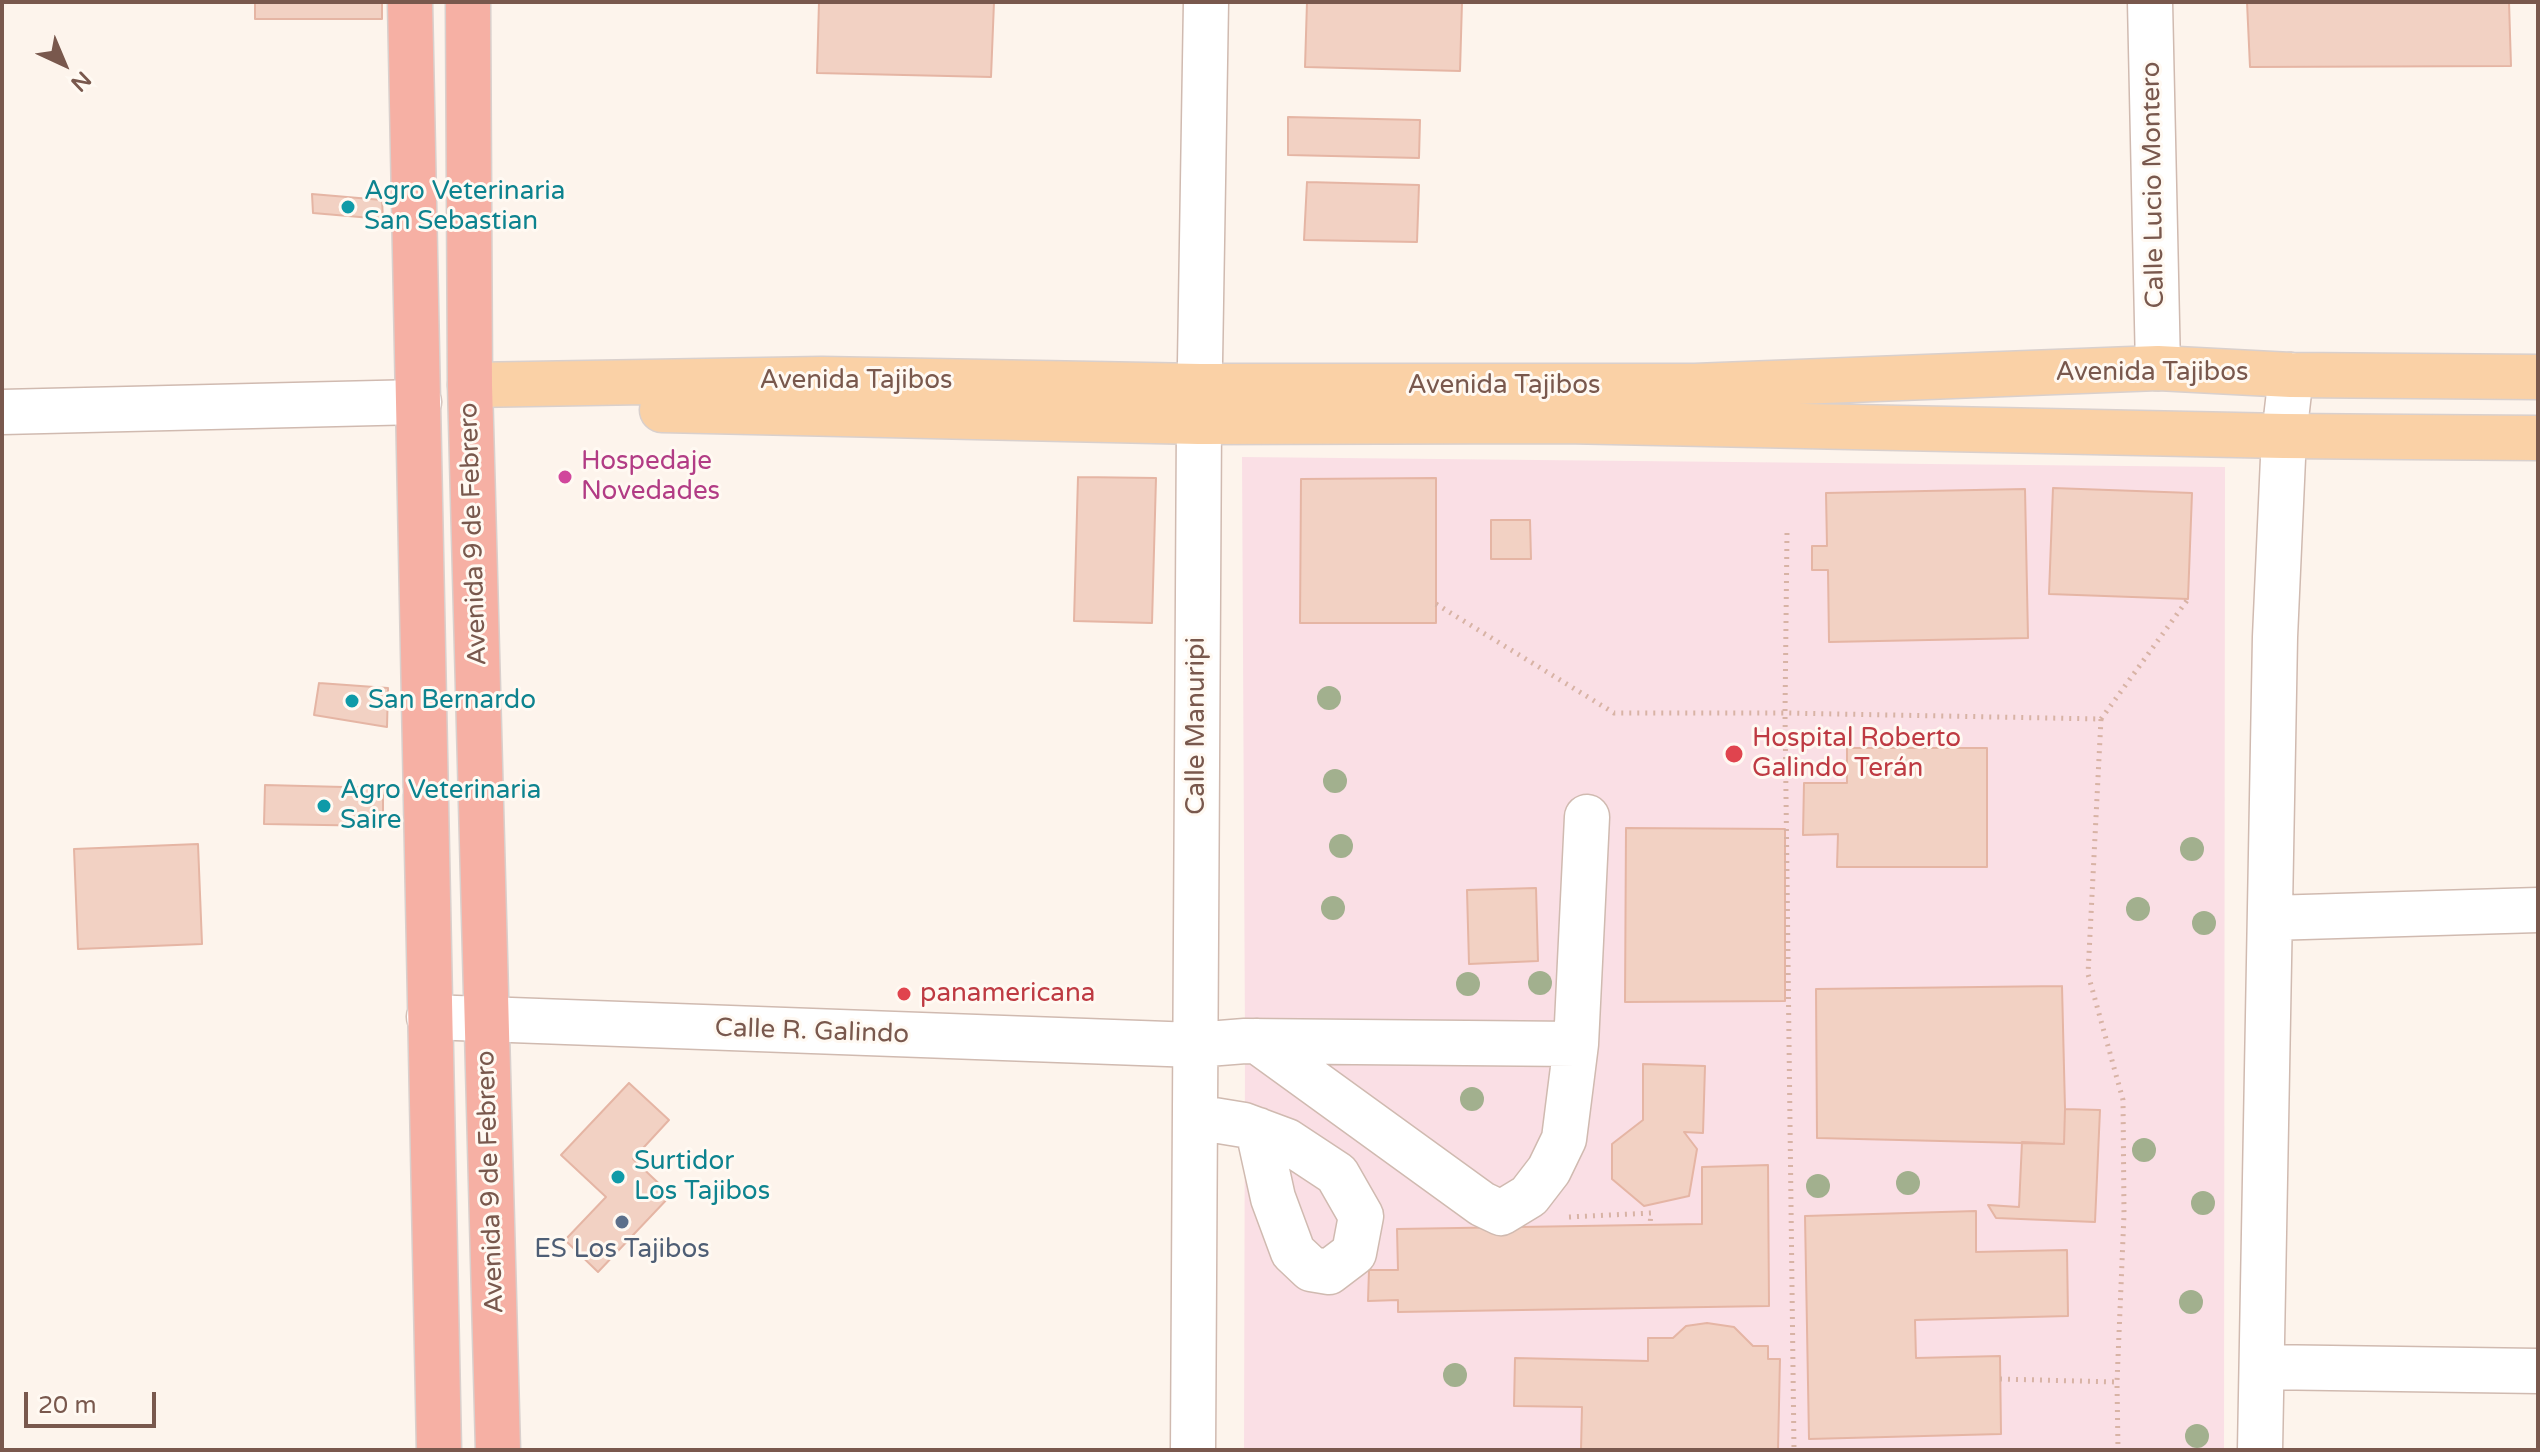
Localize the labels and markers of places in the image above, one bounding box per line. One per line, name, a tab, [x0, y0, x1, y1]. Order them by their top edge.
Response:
place label: Agro Veterinaria San Sebastian	[364, 176, 565, 238]
marker: Agro Veterinaria San Sebastian	[339, 198, 357, 216]
place label: Hospedaje Novedades	[581, 446, 720, 508]
marker: Hospedaje Novedades	[556, 468, 574, 486]
place label: San Bernardo	[368, 685, 536, 717]
marker: San Bernardo	[343, 692, 361, 710]
place label: Hospital Roberto Galindo Terán	[1752, 723, 1961, 784]
marker: Hospital Roberto Galindo Terán	[1723, 743, 1745, 765]
place label: Agro Veterinaria Saire	[340, 775, 541, 836]
marker: Agro Veterinaria Saire	[315, 797, 333, 815]
place label: panamericana	[920, 978, 1095, 1010]
marker: panamericana	[895, 985, 913, 1003]
place label: Surtidor Los Tajibos	[634, 1146, 770, 1208]
marker: Surtidor Los Tajibos	[609, 1168, 627, 1186]
marker: ES Los Tajibos	[613, 1213, 631, 1231]
place label: ES Los Tajibos	[534, 1234, 710, 1266]

